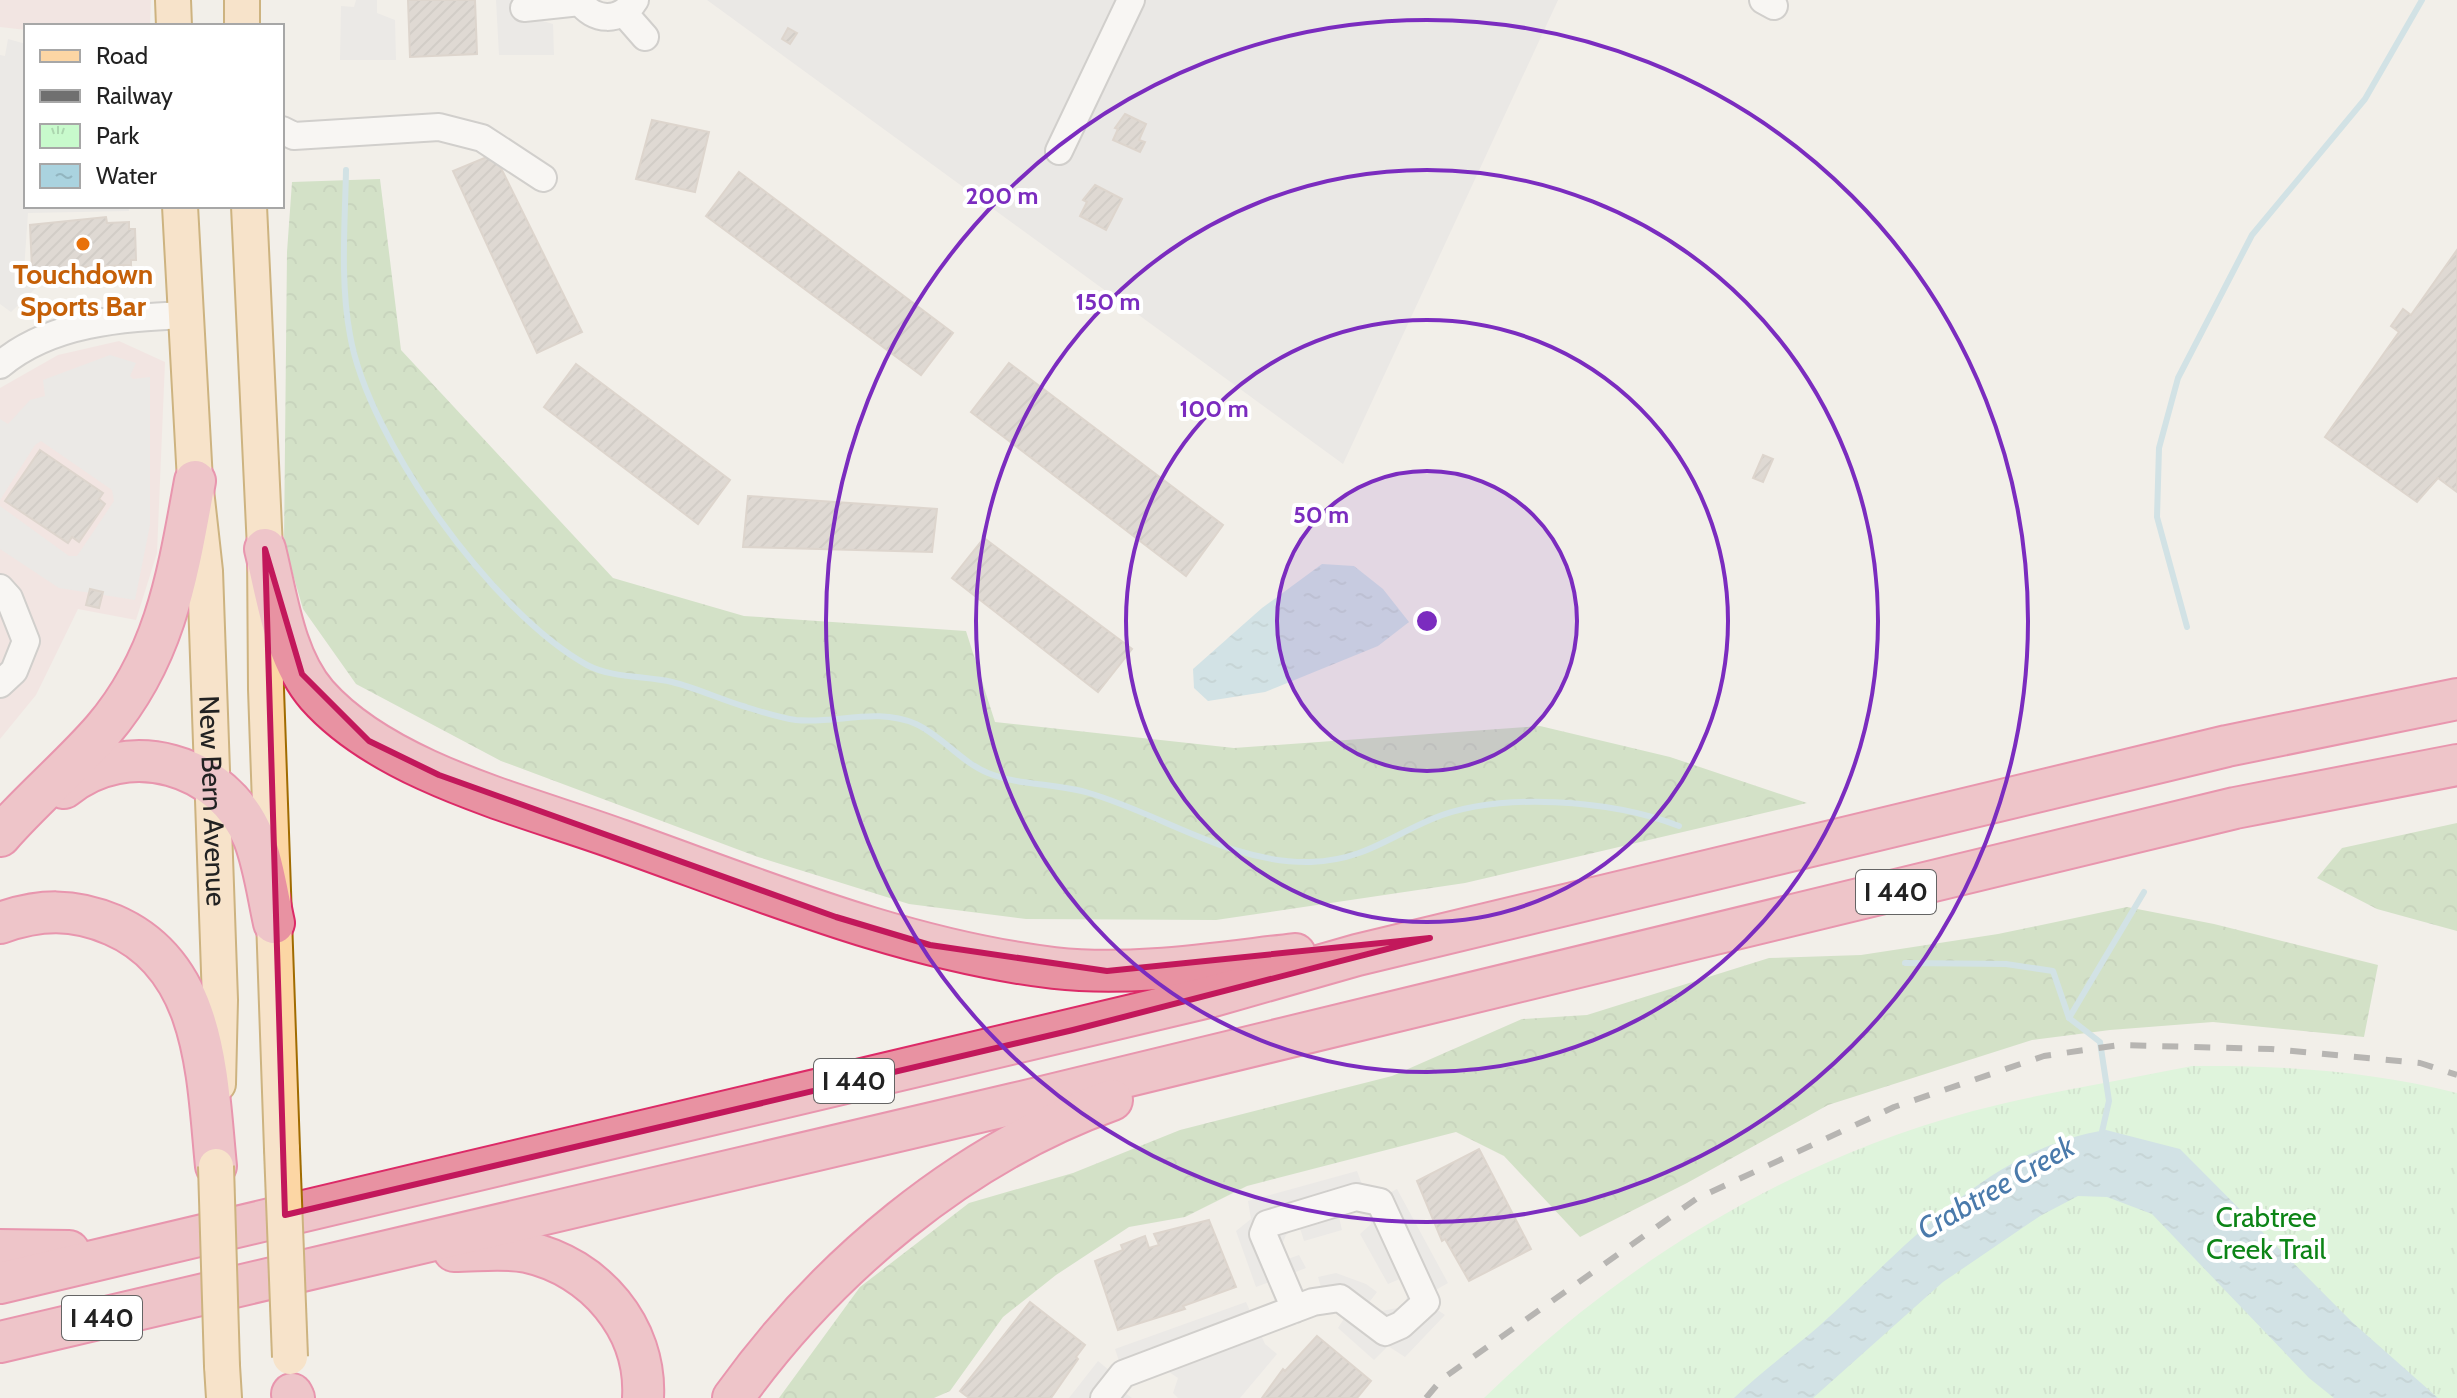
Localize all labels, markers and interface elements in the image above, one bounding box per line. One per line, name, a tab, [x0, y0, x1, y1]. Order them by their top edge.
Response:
legend	[24, 24, 284, 208]
text: Road	[96, 41, 148, 70]
text: Railway	[96, 81, 173, 110]
text: Park	[96, 121, 139, 150]
text: Water	[96, 161, 157, 190]
text: 200 m	[966, 181, 1038, 210]
marker: Touchdown Sports Bar	[74, 235, 92, 253]
place label: Touchdown Sports Bar	[13, 257, 153, 323]
text: 150 m	[1076, 287, 1140, 316]
text: 100 m	[1179, 394, 1249, 423]
text: 50 m	[1293, 500, 1349, 529]
centre of rings	[1413, 607, 1441, 635]
street label: New Bern Avenue	[192, 695, 234, 907]
road number: I 440	[1856, 870, 1936, 914]
road number: I 440	[814, 1059, 894, 1103]
water label: Crabtree Creek	[1910, 1127, 2082, 1247]
park label: Crabtree Creek Trail	[2206, 1200, 2326, 1266]
road number: I 440	[62, 1296, 142, 1340]

